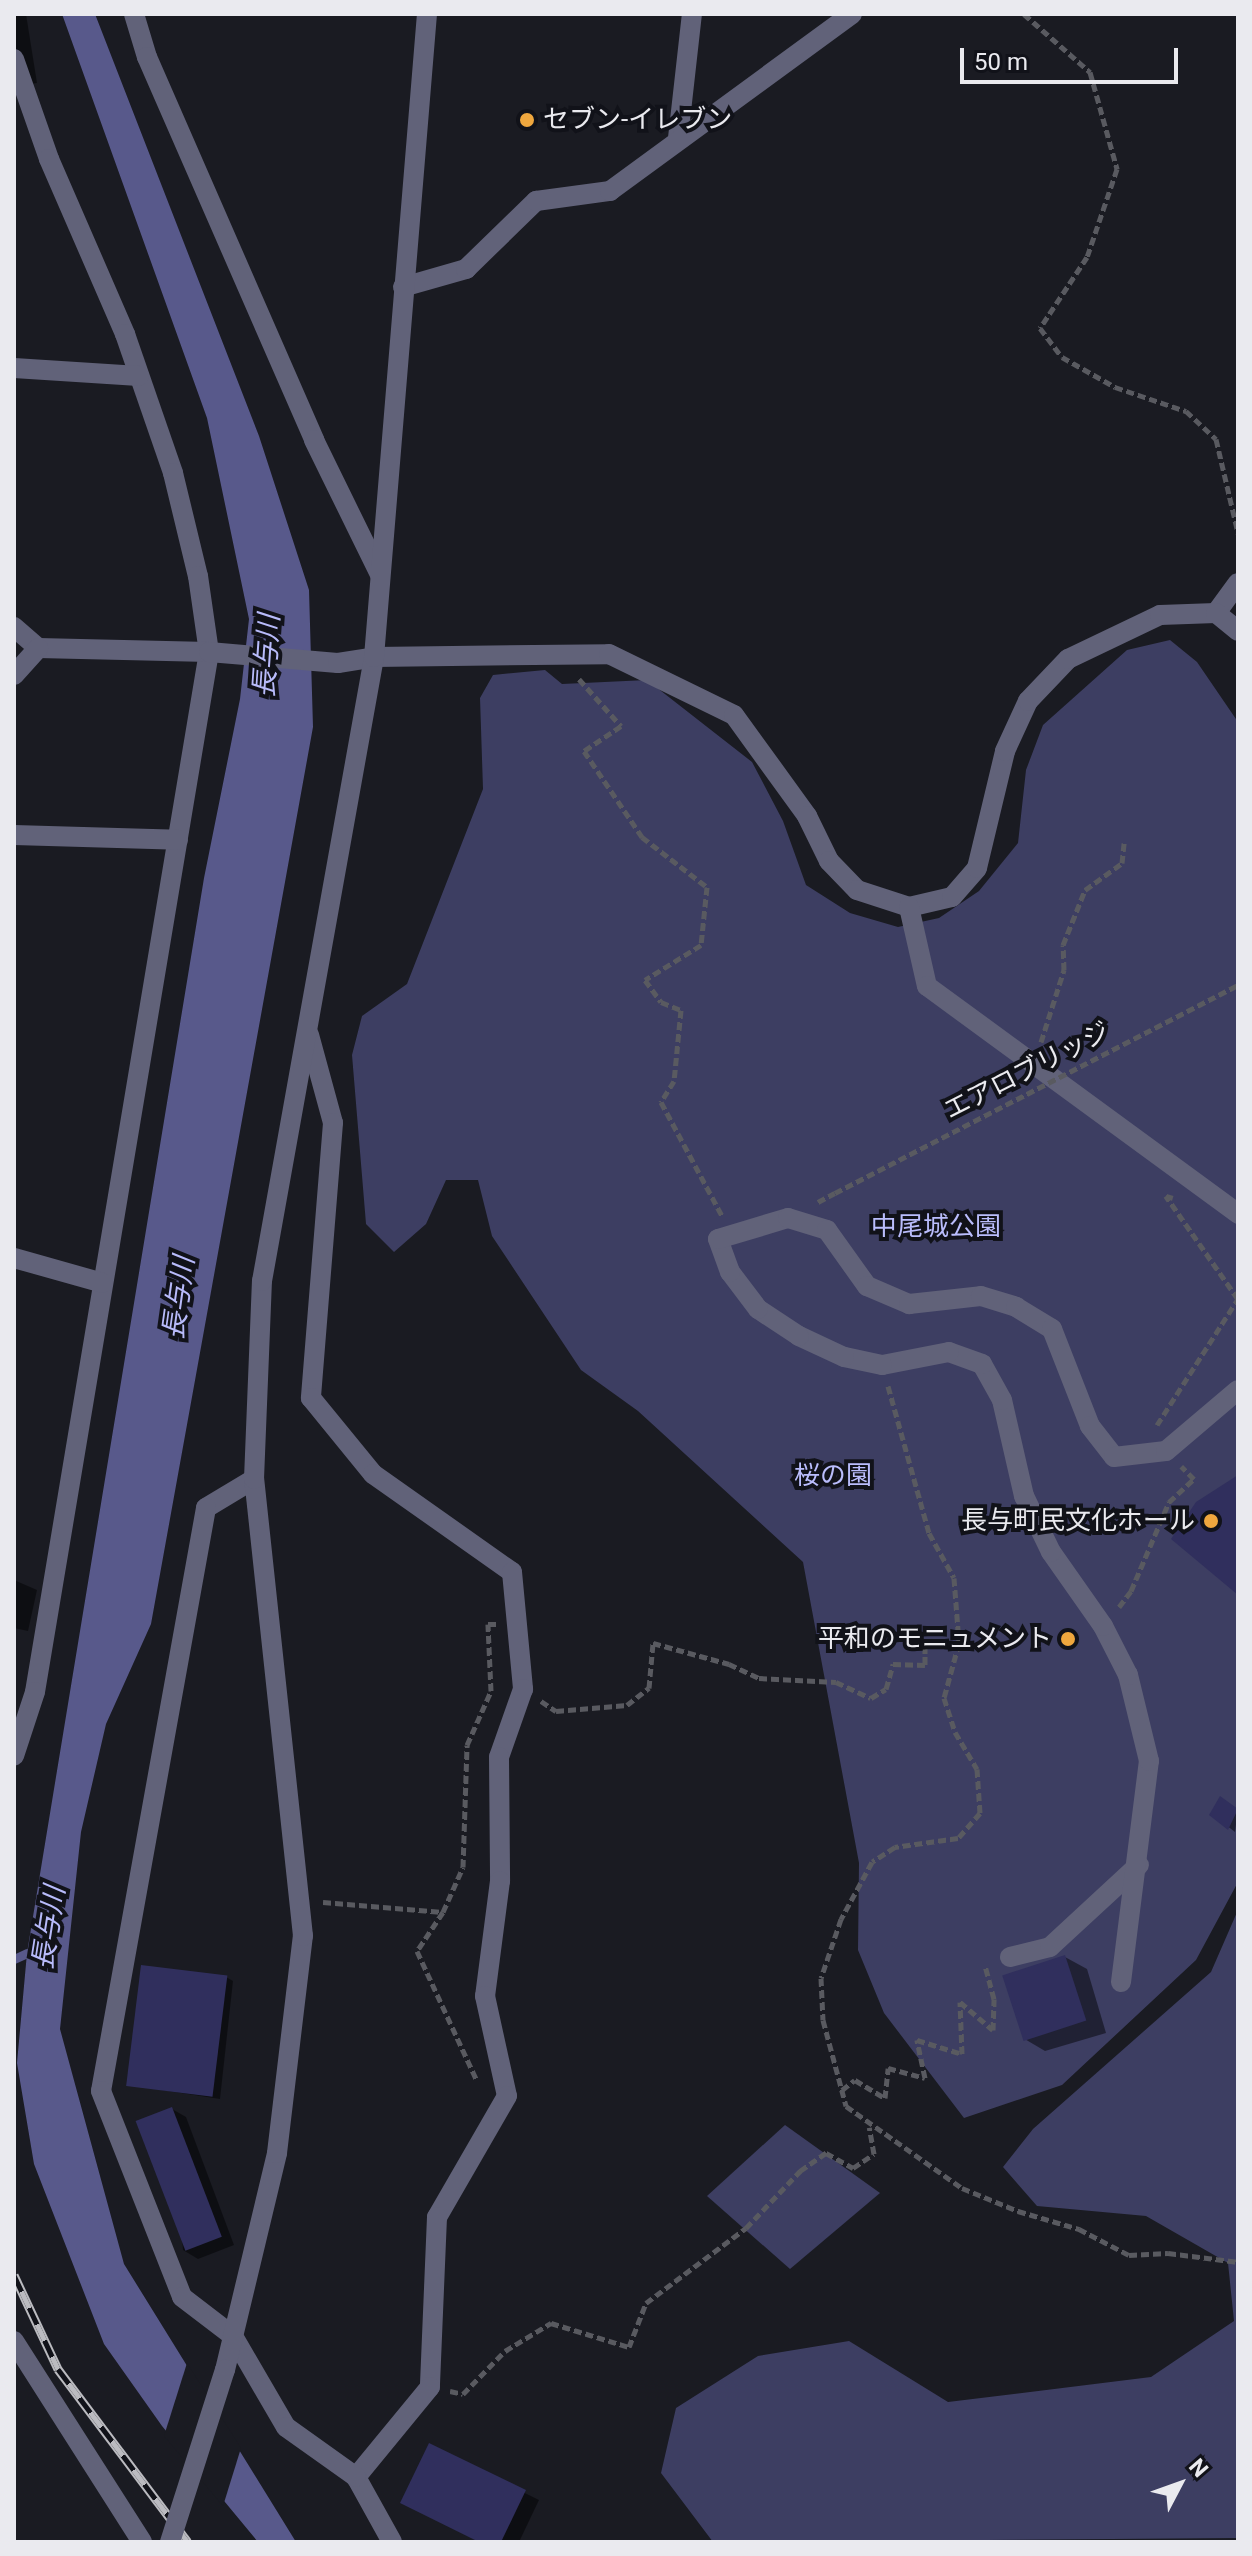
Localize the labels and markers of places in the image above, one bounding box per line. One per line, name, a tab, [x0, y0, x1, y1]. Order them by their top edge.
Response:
place label: セブン-イレブン	[543, 104, 732, 136]
marker: セブン-イレブン	[518, 111, 536, 129]
place label: 長与町民文化ホール	[961, 1505, 1195, 1537]
marker: 長与町民文化ホール	[1202, 1512, 1220, 1530]
place label: 平和のモニュメント	[818, 1623, 1052, 1655]
marker: 平和のモニュメント	[1059, 1630, 1077, 1648]

